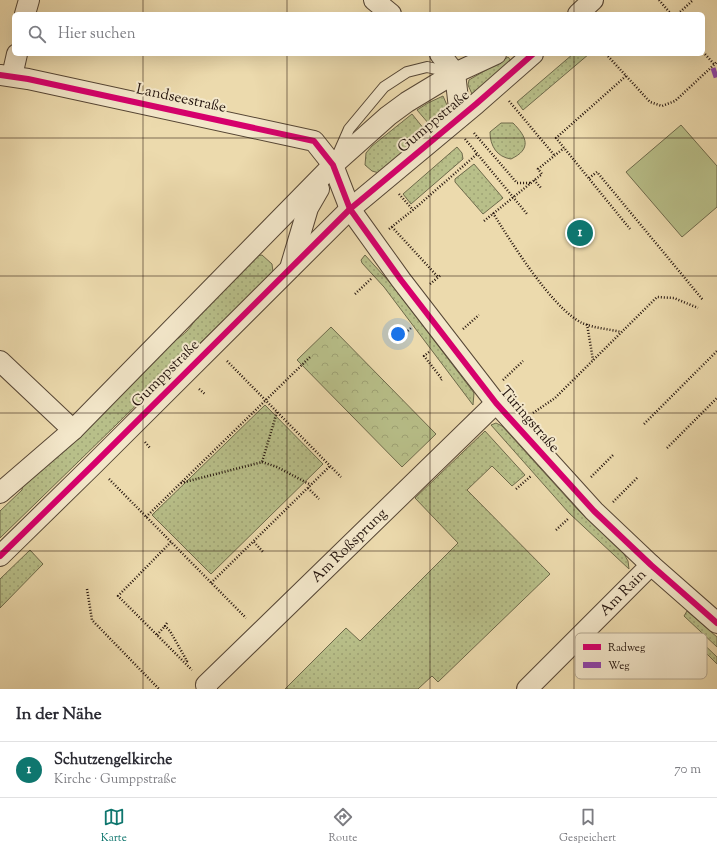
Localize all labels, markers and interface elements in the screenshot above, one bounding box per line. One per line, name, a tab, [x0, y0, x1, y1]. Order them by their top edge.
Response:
search box	[12, 12, 705, 56]
icon: search	[26, 23, 48, 45]
text: Hier suchen	[58, 24, 136, 45]
street label: Landseestraße	[134, 79, 228, 119]
street label: Gumppstraße	[393, 86, 475, 158]
pin: 1	[567, 218, 593, 248]
your location	[388, 324, 408, 344]
street label: Gumppstraße	[127, 335, 205, 413]
street label: Türingstraße	[494, 382, 564, 458]
street label: Am Roßsprung	[307, 504, 392, 588]
street label: Am Rain	[595, 565, 651, 621]
legend	[575, 633, 707, 679]
text: Radweg	[608, 640, 646, 656]
text: Weg	[608, 658, 630, 674]
text: In der Nähe	[16, 703, 102, 727]
text: Schutzengelkirche	[54, 750, 172, 771]
text: 1	[27, 761, 31, 779]
text: 70 m	[674, 761, 701, 779]
text: Kirche · Gumppstraße	[54, 771, 176, 789]
tab: Karte	[101, 806, 127, 846]
tab: Route	[329, 806, 357, 846]
tab: Gespeichert	[559, 806, 616, 846]

